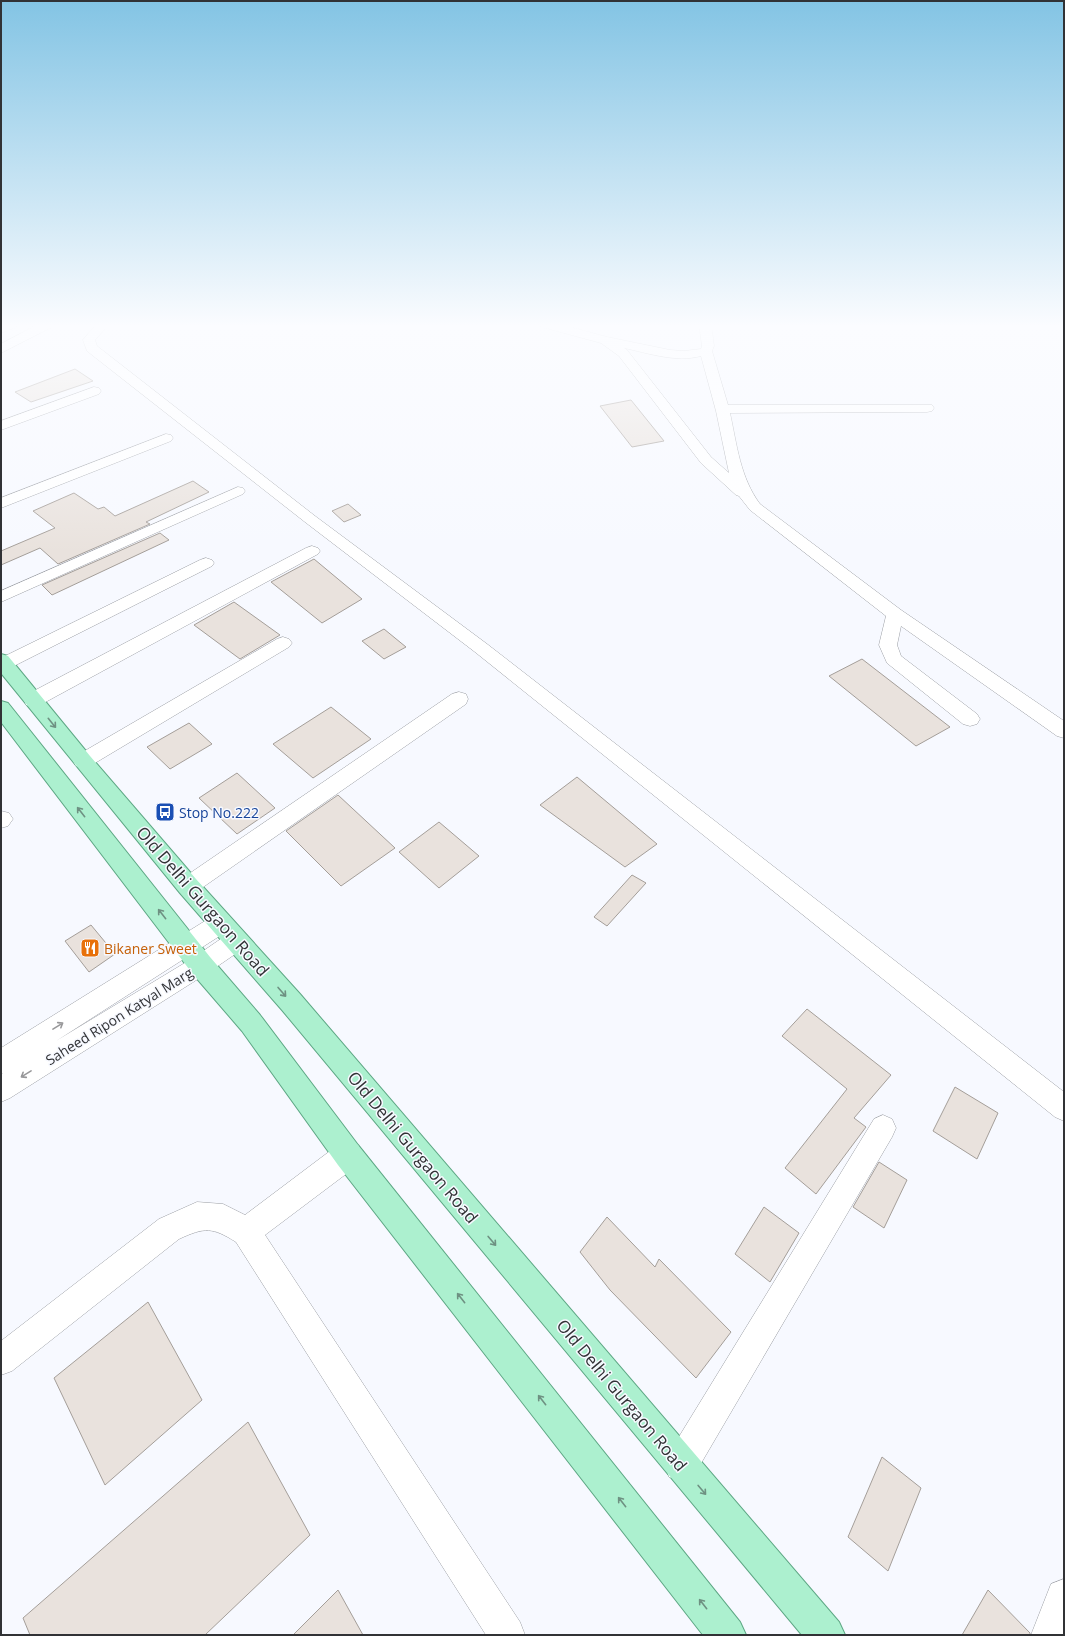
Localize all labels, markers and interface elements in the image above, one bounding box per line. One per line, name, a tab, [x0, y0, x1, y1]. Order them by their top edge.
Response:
one-way arrow	[47, 717, 56, 728]
bus stop icon: Stop No.222	[154, 801, 176, 823]
place label: Stop No.222	[179, 803, 259, 822]
one-way arrow	[77, 806, 86, 817]
street label: Old Delhi Gurgaon Road	[131, 821, 275, 981]
one-way arrow	[157, 908, 166, 919]
restaurant icon: Bikaner Sweet	[79, 937, 101, 959]
place label: Bikaner Sweet	[104, 939, 197, 958]
street label: Saheed Ripon Katyal Marg	[42, 963, 197, 1069]
one-way arrow	[277, 987, 286, 997]
one-way arrow	[52, 1022, 63, 1030]
street label: Old Delhi Gurgaon Road	[343, 1066, 483, 1228]
one-way arrow	[20, 1070, 32, 1078]
one-way arrow	[488, 1236, 497, 1246]
one-way arrow	[457, 1293, 465, 1304]
street label: Old Delhi Gurgaon Road	[552, 1314, 692, 1476]
one-way arrow	[537, 1395, 546, 1406]
one-way arrow	[698, 1485, 707, 1495]
one-way arrow	[618, 1497, 626, 1508]
one-way arrow	[698, 1599, 707, 1610]

